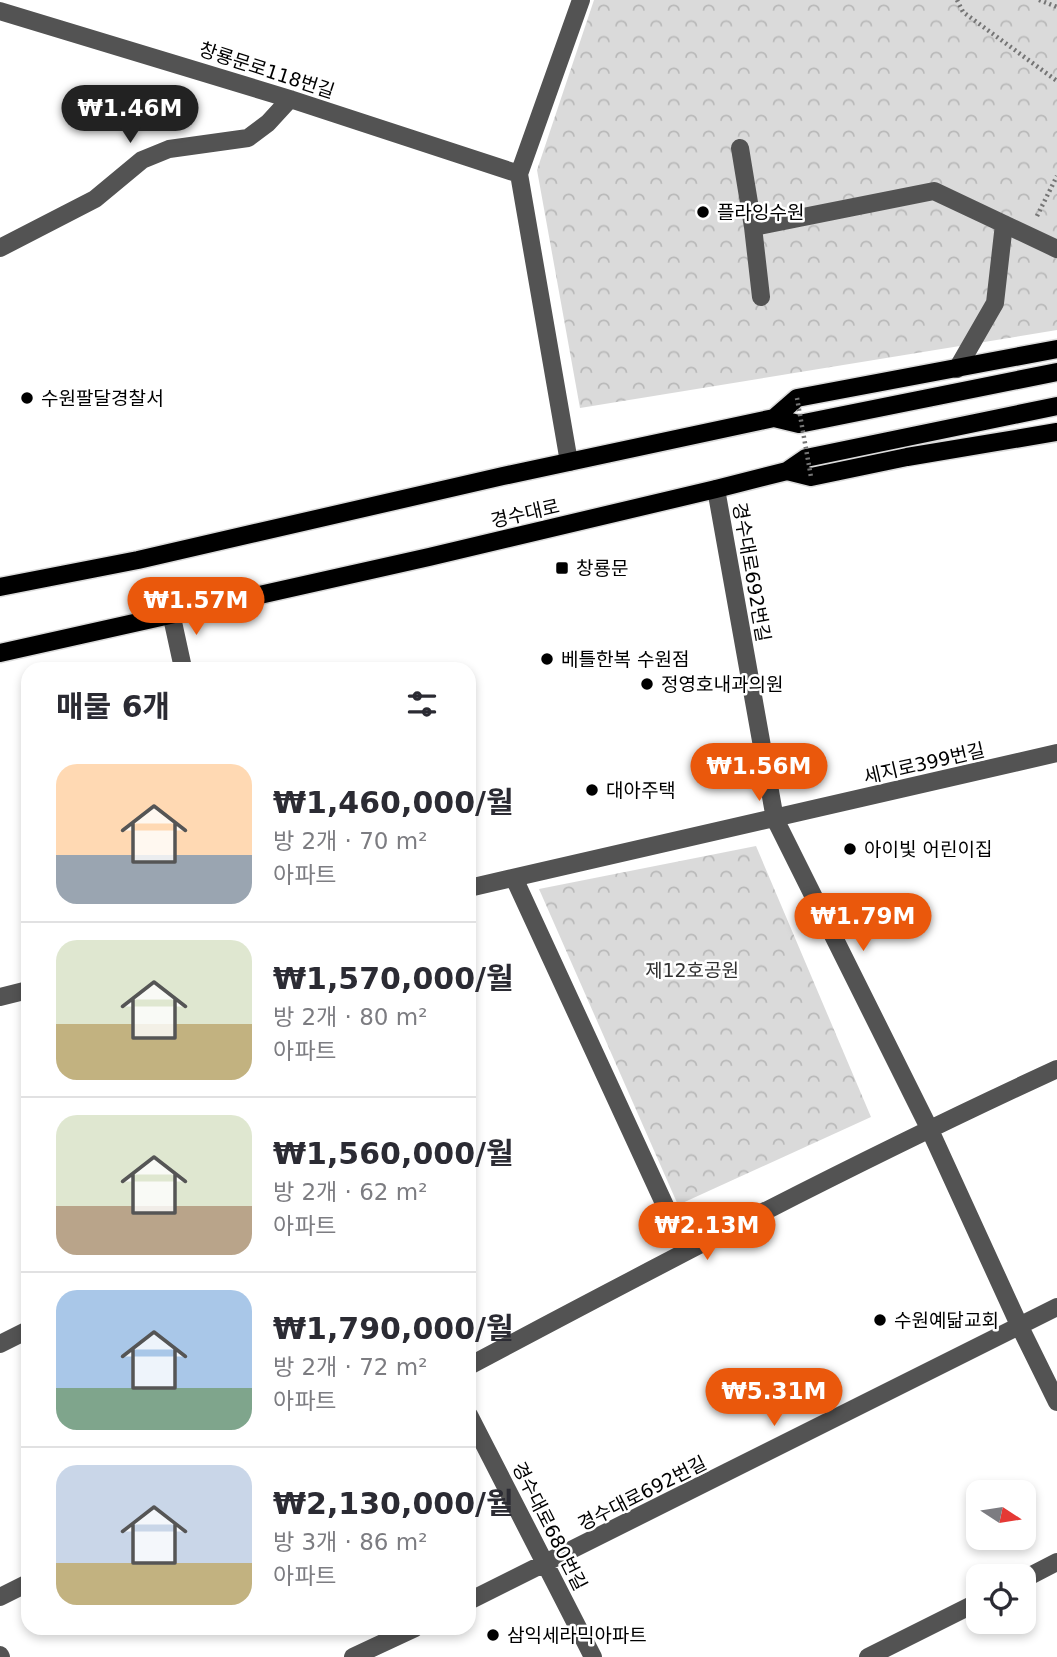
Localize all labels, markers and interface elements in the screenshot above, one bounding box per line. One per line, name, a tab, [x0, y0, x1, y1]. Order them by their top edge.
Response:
street label: 창룡문로118번길	[196, 38, 338, 102]
pin: ₩1.46M	[73, 86, 187, 145]
text: ₩1.46M	[77, 95, 183, 121]
place label: 플라잉수원	[717, 201, 804, 223]
marker: 플라잉수원	[695, 204, 711, 220]
place label: 수원팔달경찰서	[41, 387, 163, 409]
marker: 수원팔달경찰서	[19, 390, 35, 406]
street label: 경수대로	[488, 494, 562, 532]
street label: 경수대로692번길	[729, 501, 775, 643]
place label: 창룡문	[576, 557, 628, 579]
marker: 창룡문	[554, 560, 570, 576]
pin: ₩1.57M	[139, 578, 253, 637]
text: ₩1.57M	[143, 587, 249, 613]
place label: 베틀한복 수원점	[561, 648, 689, 670]
marker: 베틀한복 수원점	[539, 651, 555, 667]
place label: 정영호내과의원	[661, 673, 783, 695]
marker: 정영호내과의원	[639, 676, 655, 692]
icon: filters	[403, 685, 441, 723]
text: 매물 6개	[56, 689, 170, 724]
street label: 세지로399번길	[861, 738, 987, 788]
pin: ₩1.56M	[702, 744, 816, 803]
text: ₩1.56M	[706, 753, 812, 779]
place label: 대아주택	[606, 779, 676, 801]
marker: 대아주택	[584, 782, 600, 798]
text: ₩1,460,000/월	[273, 785, 514, 820]
icon: home	[112, 792, 196, 876]
text: 방 2개 · 70 m²	[273, 828, 427, 854]
place label: 아이빛 어린이집	[864, 838, 992, 860]
marker: 아이빛 어린이집	[842, 841, 858, 857]
text: 아파트	[273, 862, 336, 888]
pin: ₩1.79M	[806, 894, 920, 953]
text: ₩1.79M	[810, 903, 916, 929]
park label: 제12호공원	[645, 959, 739, 981]
text: ₩1,570,000/월	[273, 961, 514, 996]
icon: home	[112, 968, 196, 1052]
text: 방 2개 · 80 m²	[273, 1004, 427, 1030]
text: 아파트	[273, 1038, 336, 1064]
text: ₩1,560,000/월	[273, 1136, 514, 1171]
icon: home	[112, 1143, 196, 1227]
text: 방 2개 · 62 m²	[273, 1179, 427, 1205]
pin: ₩2.13M	[650, 1202, 764, 1262]
text: ₩2.13M	[654, 1212, 760, 1238]
text: 아파트	[273, 1213, 336, 1239]
place label: 수원예닮교회	[894, 1309, 999, 1331]
text: ₩1,790,000/월	[273, 1311, 514, 1346]
marker: 수원예닮교회	[872, 1312, 888, 1328]
icon: home	[112, 1318, 196, 1402]
text: 방 2개 · 72 m²	[273, 1354, 427, 1380]
pin: ₩5.31M	[717, 1368, 831, 1428]
text: ₩5.31M	[721, 1378, 827, 1404]
text: 아파트	[273, 1388, 336, 1414]
street label: 경수대로692번길	[574, 1451, 710, 1535]
street label: 경수대로680번길	[508, 1458, 592, 1594]
north arrow	[966, 1480, 1036, 1550]
map controls	[966, 1480, 1036, 1634]
text: ₩2,130,000/월	[273, 1486, 514, 1521]
icon: home	[112, 1493, 196, 1577]
text: 방 3개 · 86 m²	[273, 1529, 427, 1555]
text: 아파트	[273, 1563, 336, 1589]
button: locate	[966, 1564, 1036, 1634]
place label: 삼익세라믹아파트	[507, 1624, 647, 1646]
marker: 삼익세라믹아파트	[485, 1627, 501, 1643]

